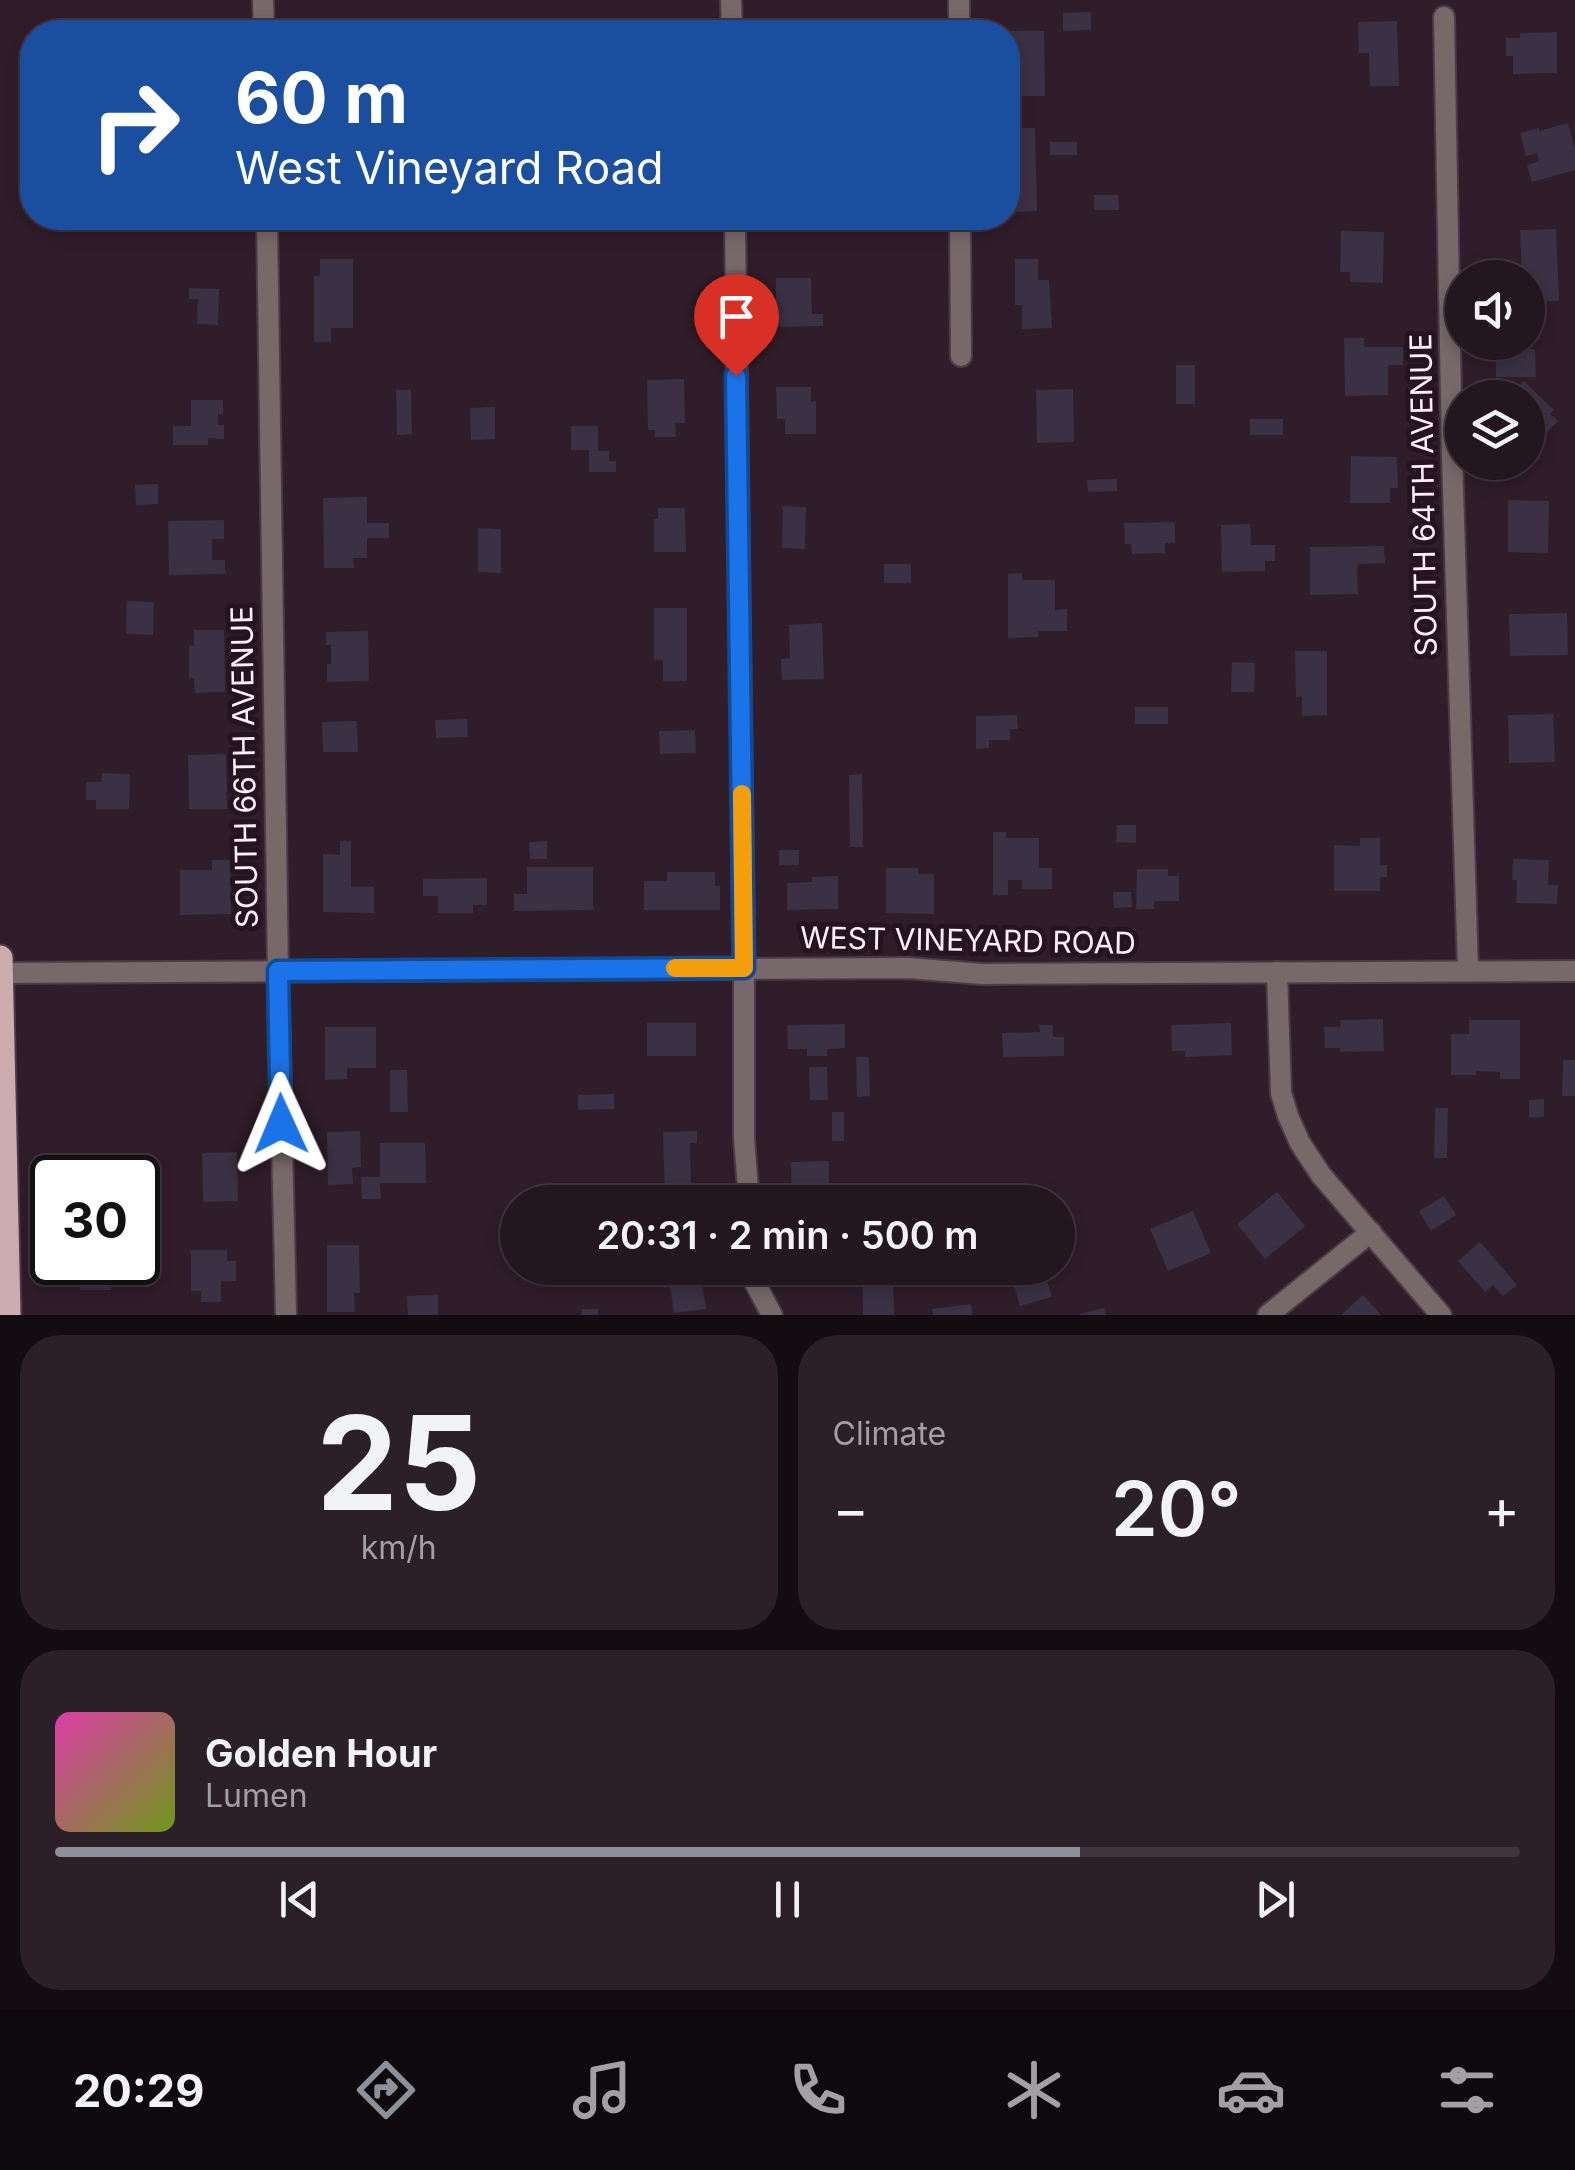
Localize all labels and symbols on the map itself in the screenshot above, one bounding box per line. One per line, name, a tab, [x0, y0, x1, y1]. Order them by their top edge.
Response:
pin	[694, 274, 779, 377]
street label: SOUTH 64TH AVENUE	[1402, 333, 1444, 657]
street label: SOUTH 66TH AVENUE	[223, 606, 265, 928]
street label: WEST VINEYARD ROAD	[800, 919, 1136, 961]
position arrow	[229, 1072, 333, 1176]
speed limit sign: 30	[30, 1155, 160, 1285]

